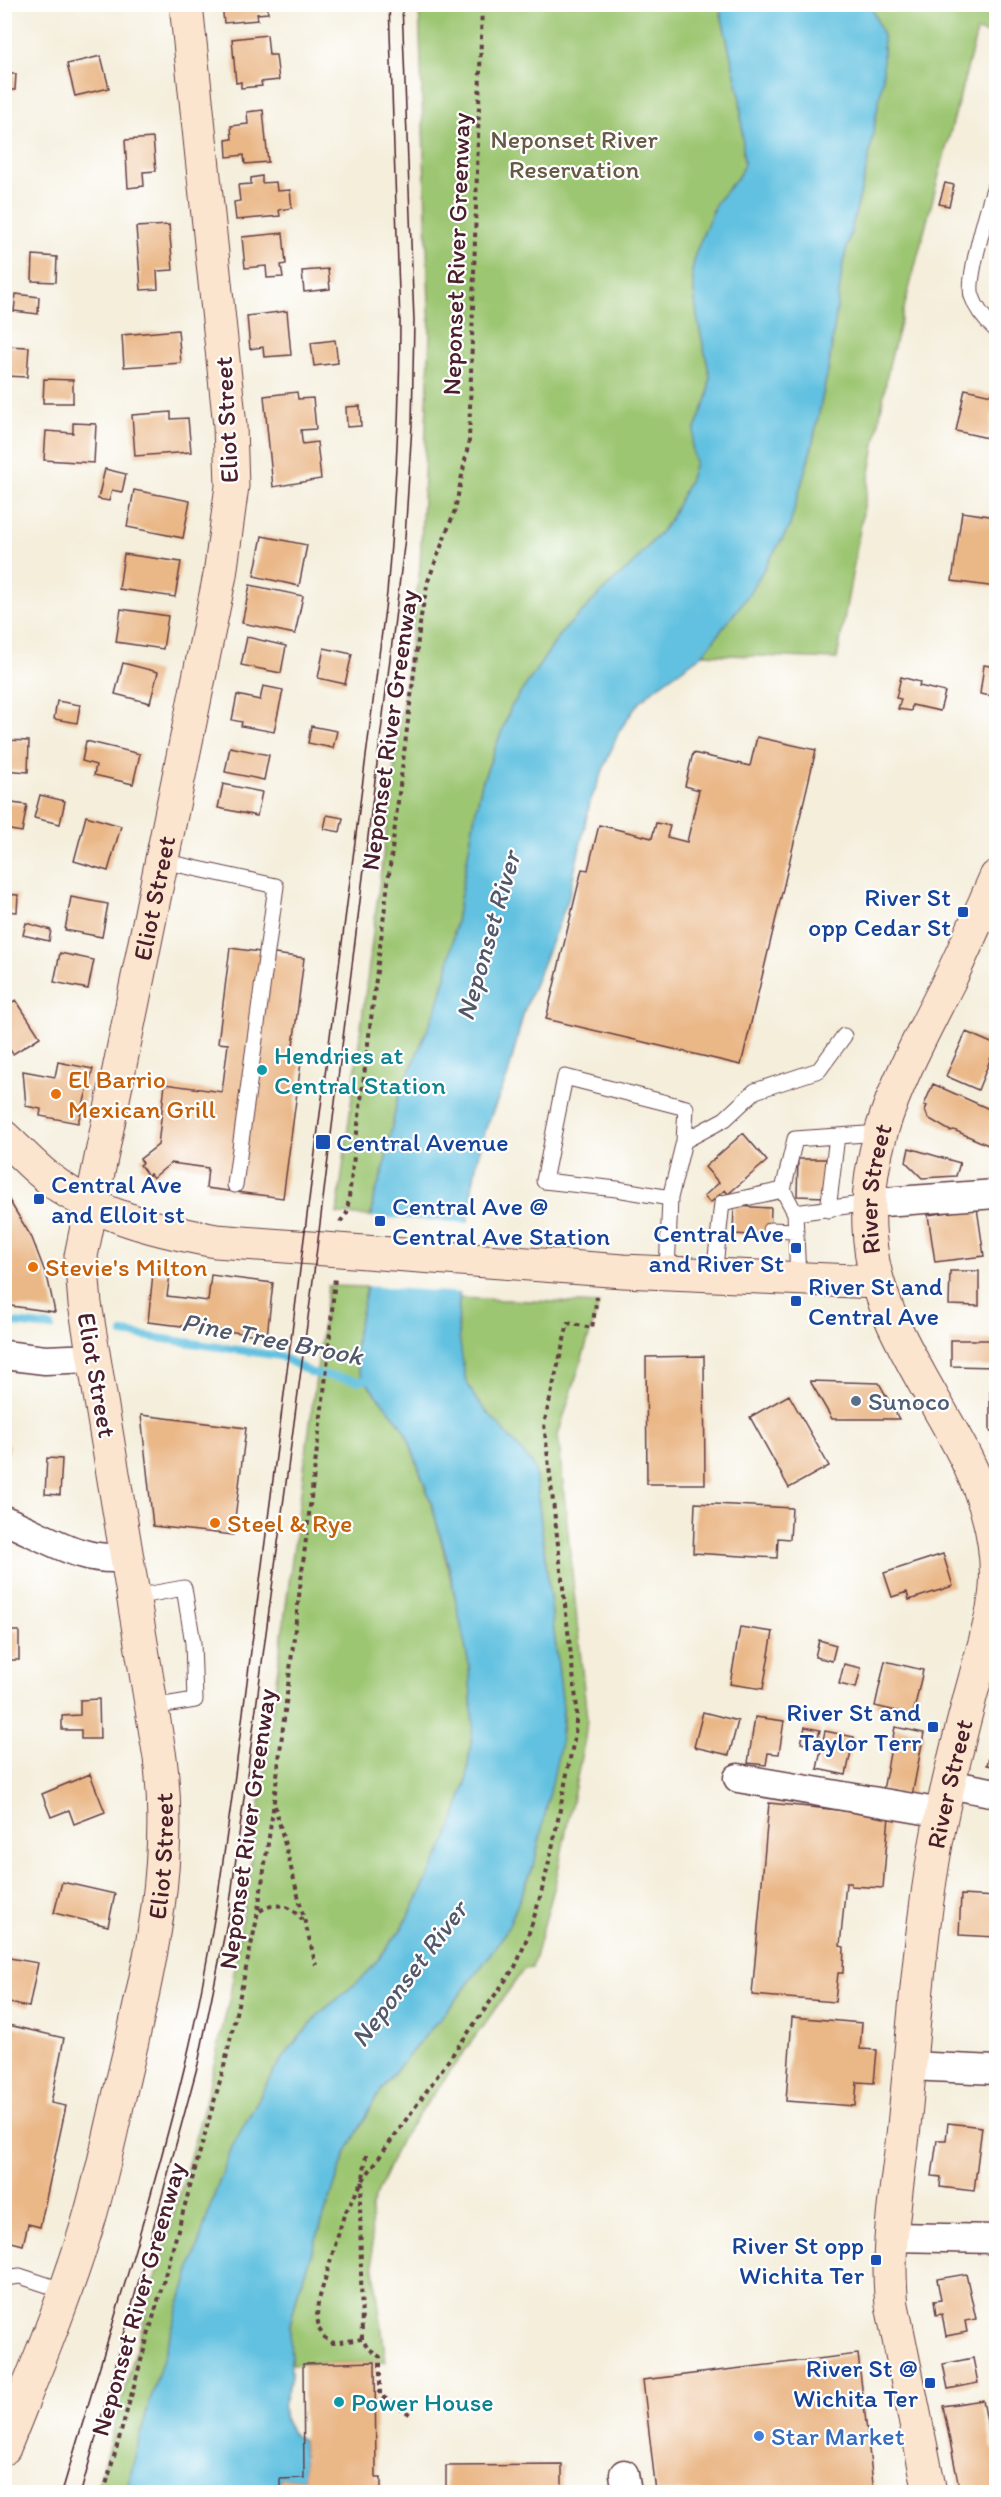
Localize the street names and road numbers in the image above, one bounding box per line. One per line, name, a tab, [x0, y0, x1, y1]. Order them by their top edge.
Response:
street label: Neponset River Greenway	[435, 112, 477, 396]
street label: Eliot Street	[207, 356, 245, 484]
street label: Neponset River Greenway	[353, 588, 425, 872]
street label: Eliot Street	[126, 833, 182, 963]
street label: River Street	[853, 1119, 899, 1256]
street label: Eliot Street	[70, 1310, 124, 1440]
street label: Neponset River Greenway	[211, 1687, 283, 1971]
street label: River Street	[919, 1716, 980, 1851]
street label: Eliot Street	[140, 1792, 180, 1921]
street label: Neponset River Greenway	[84, 2158, 192, 2440]

